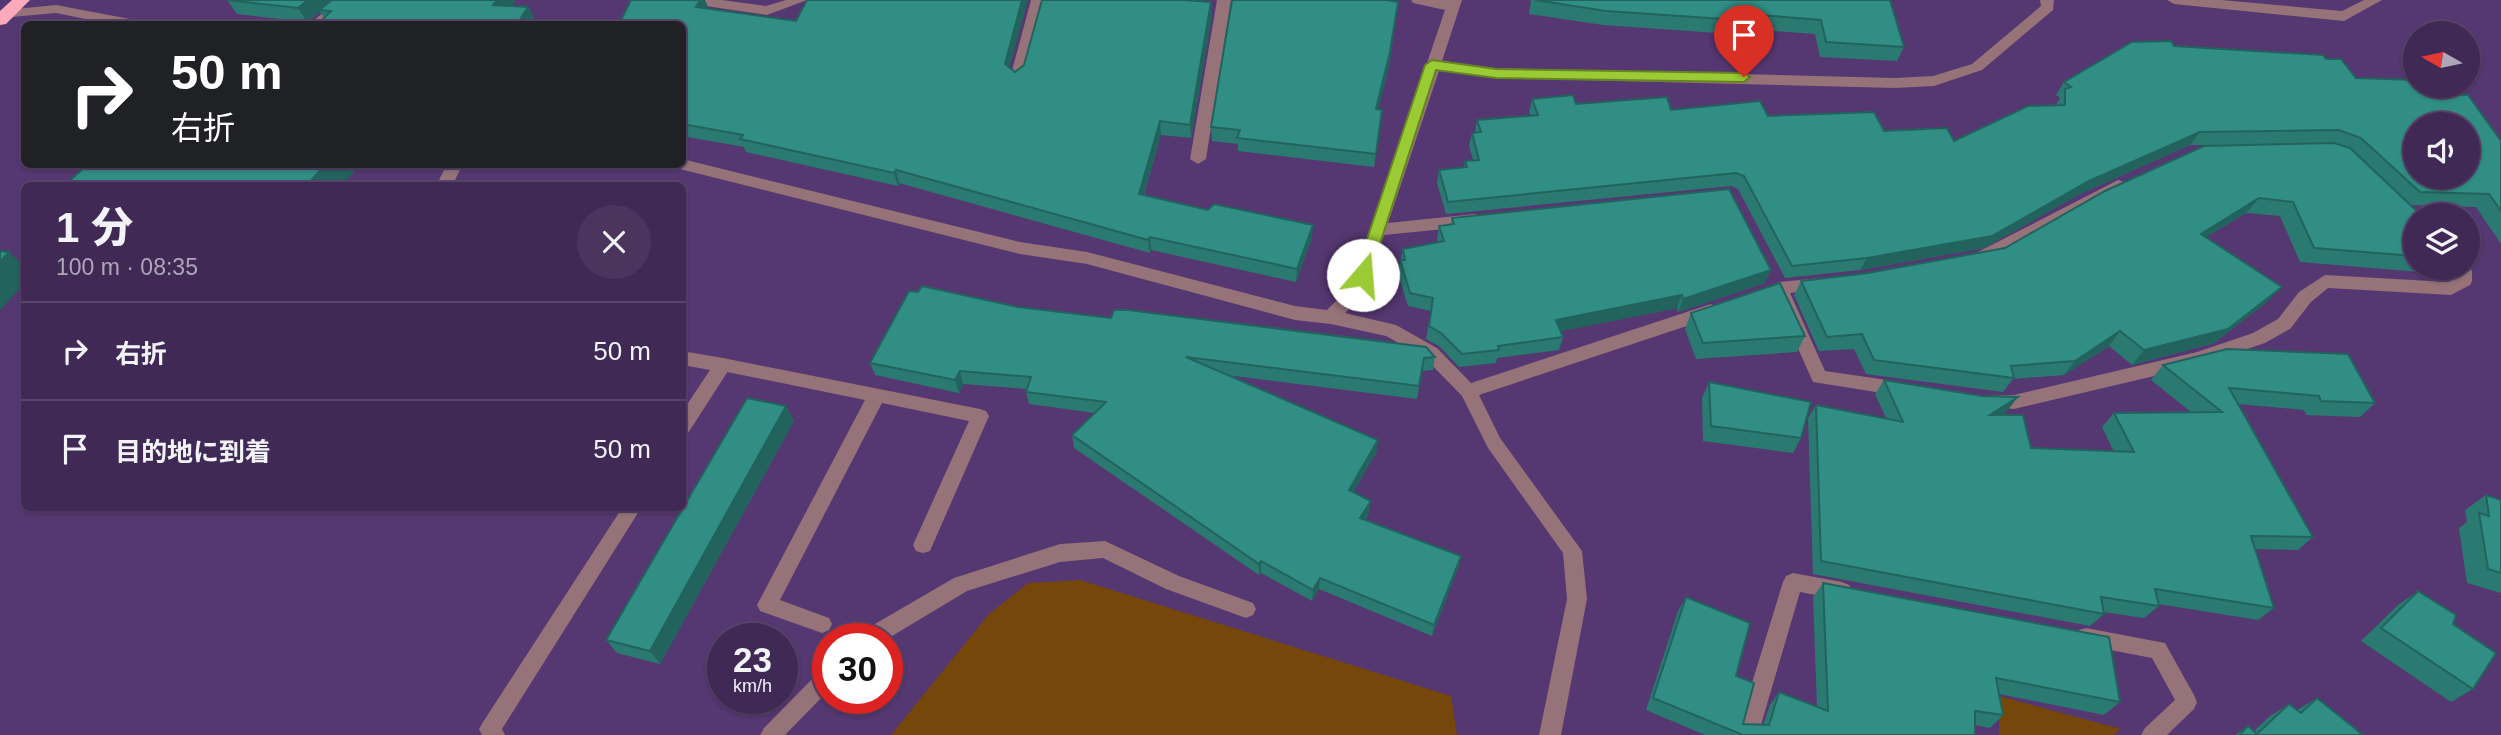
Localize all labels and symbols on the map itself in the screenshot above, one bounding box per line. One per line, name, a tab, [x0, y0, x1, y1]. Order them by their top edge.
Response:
pin	[1714, 5, 1774, 77]
north arrow	[2403, 21, 2480, 98]
position arrow	[1326, 238, 1400, 312]
speed limit sign: 30	[812, 623, 903, 714]

